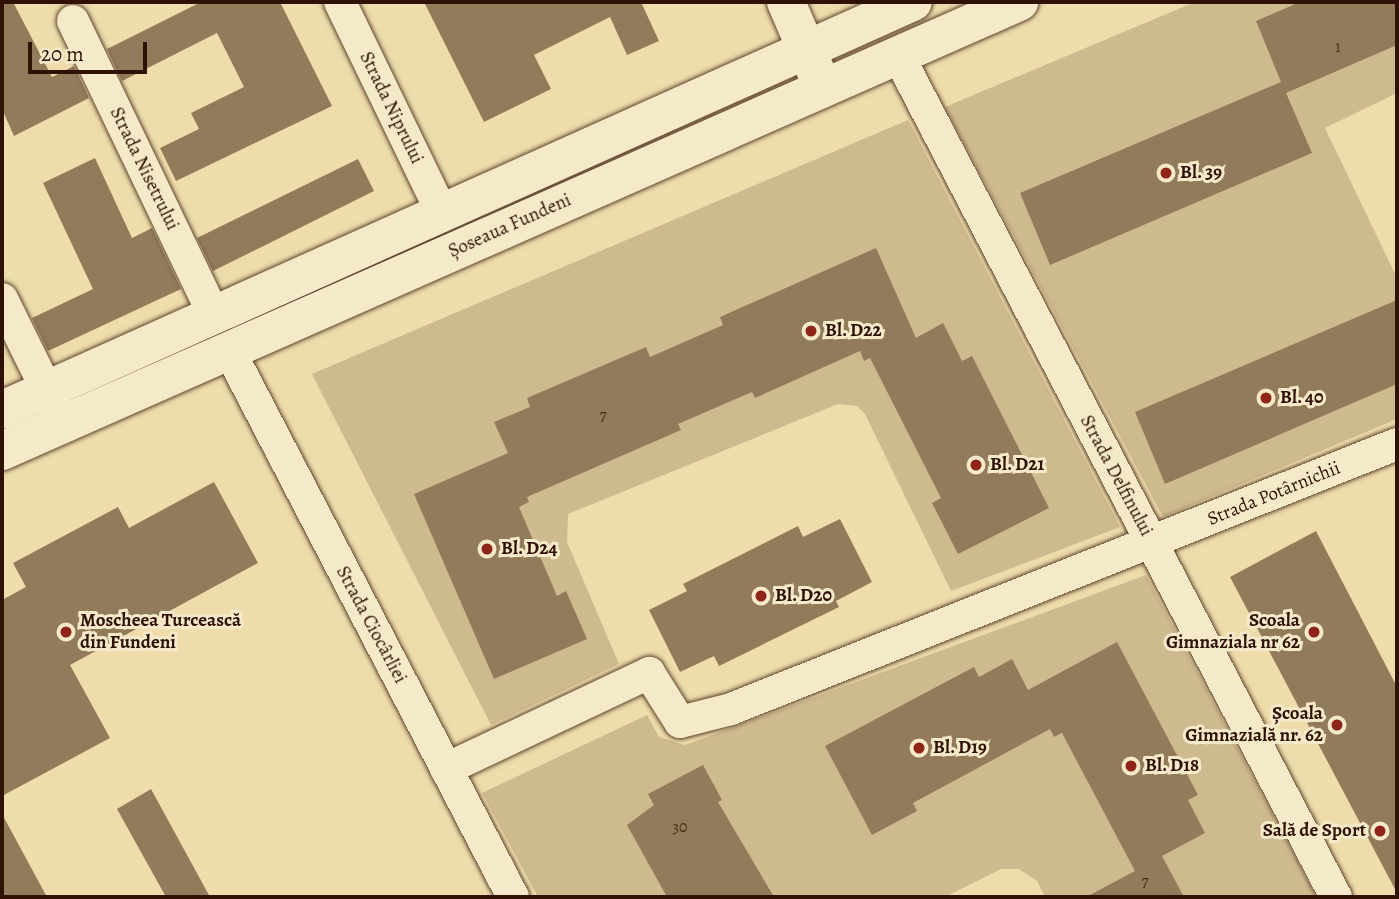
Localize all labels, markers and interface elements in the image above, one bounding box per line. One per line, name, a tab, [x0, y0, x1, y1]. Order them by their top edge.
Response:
scale bar	[32, 28, 150, 72]
house number: 1	[1335, 37, 1341, 57]
text: 20 m	[41, 40, 84, 68]
street label: Strada Niprului	[354, 48, 428, 168]
street label: Strada Nisetrului	[104, 104, 184, 234]
place label: Bl. 39	[1180, 162, 1222, 184]
marker: Bl. 39	[1158, 165, 1174, 181]
street label: Șoseaua Fundeni	[445, 189, 575, 263]
place label: Bl. D22	[825, 320, 882, 342]
marker: Bl. D22	[803, 323, 819, 339]
place label: Bl. 40	[1280, 387, 1324, 409]
marker: Bl. 40	[1258, 390, 1274, 406]
house number: 7	[600, 405, 606, 425]
street label: Strada Delfinului	[1075, 412, 1157, 540]
place label: Bl. D21	[990, 454, 1045, 476]
marker: Bl. D21	[968, 457, 984, 473]
street label: Strada Potârnichii	[1204, 457, 1344, 531]
place label: Bl. D24	[501, 538, 558, 560]
marker: Bl. D24	[479, 541, 495, 557]
street label: Strada Ciocârliei	[331, 563, 411, 687]
place label: Bl. D20	[775, 585, 832, 607]
marker: Bl. D20	[753, 588, 769, 604]
place label: Moscheea Turcească din Fundeni	[80, 610, 241, 654]
place label: Scoala Gimnaziala nr 62	[1166, 610, 1300, 654]
marker: Moscheea Turcească din Fundeni	[58, 624, 74, 640]
marker: Scoala Gimnaziala nr 62	[1306, 624, 1322, 640]
place label: Școala Gimnazială nr. 62	[1185, 703, 1323, 747]
marker: Școala Gimnazială nr. 62	[1329, 717, 1345, 733]
place label: Bl. D19	[933, 737, 987, 759]
marker: Bl. D19	[911, 740, 927, 756]
place label: Bl. D18	[1145, 755, 1200, 777]
marker: Bl. D18	[1123, 758, 1139, 774]
house number: 30	[672, 817, 688, 837]
place label: Sală de Sport	[1263, 820, 1366, 842]
marker: Sală de Sport	[1372, 823, 1388, 839]
house number: 7	[1142, 871, 1148, 891]

